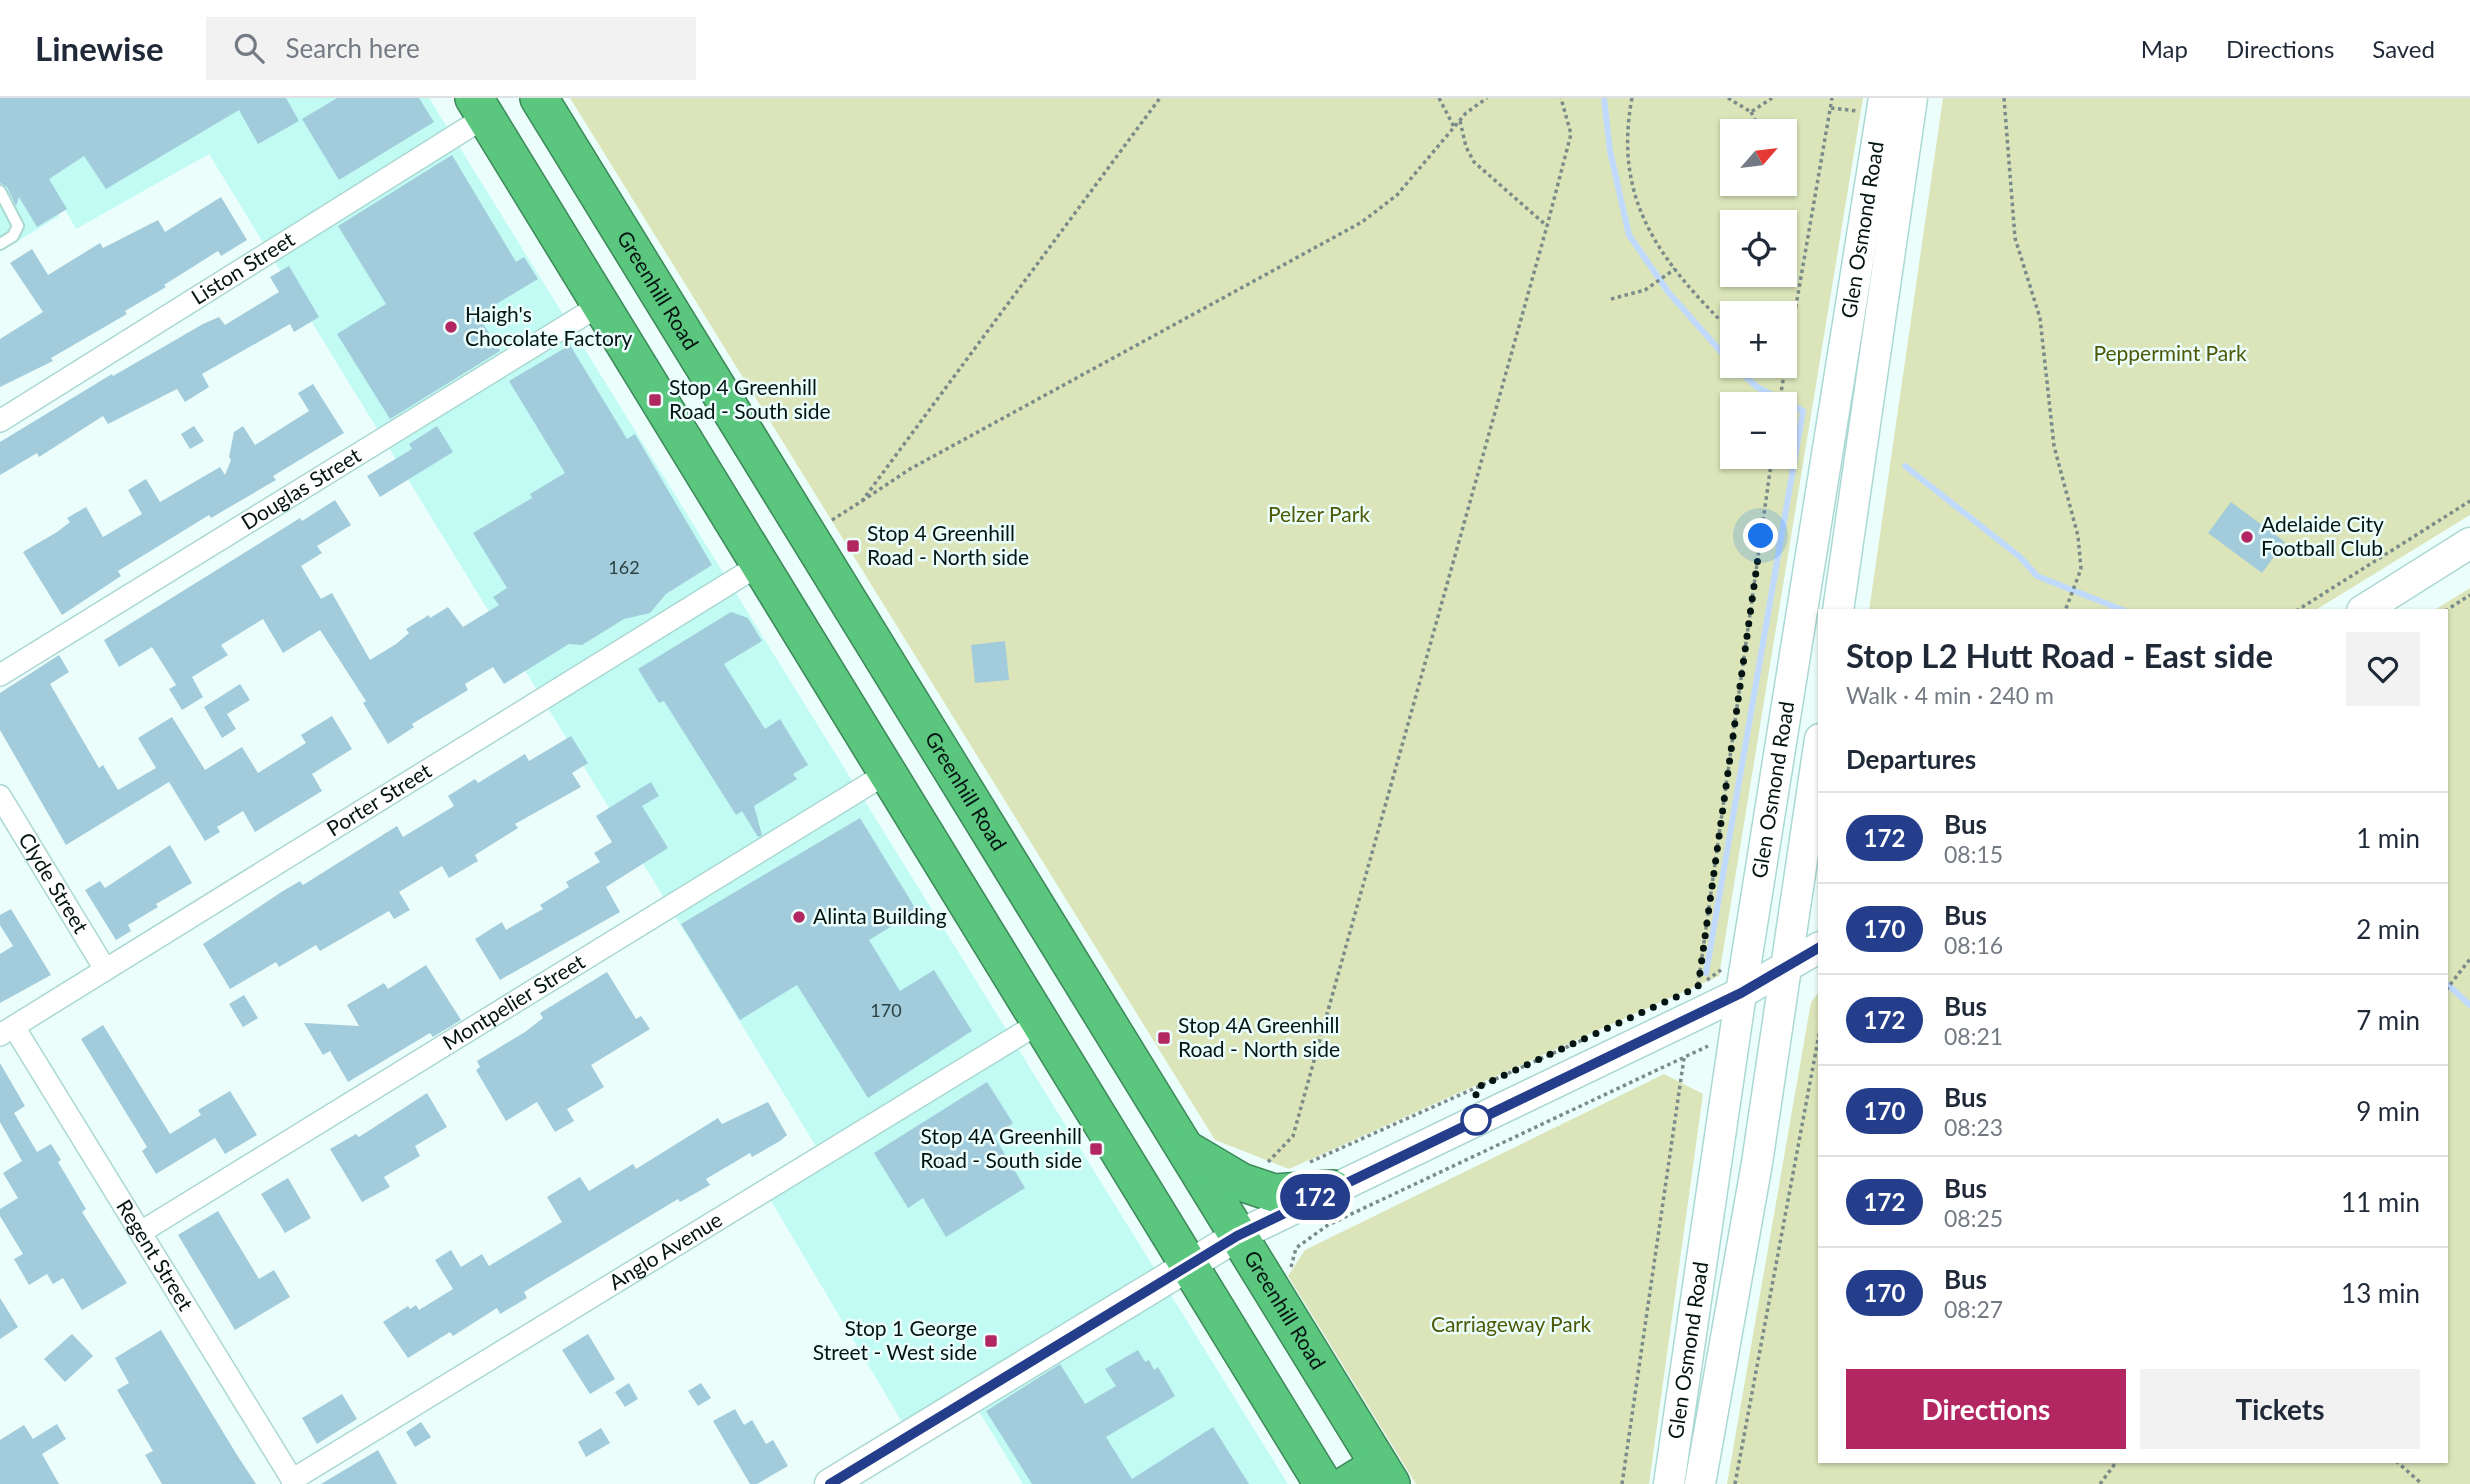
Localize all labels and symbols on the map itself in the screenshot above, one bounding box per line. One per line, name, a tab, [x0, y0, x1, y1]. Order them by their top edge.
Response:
north arrow	[1720, 119, 1797, 196]
street label: Glen Osmond Road	[1835, 139, 1888, 320]
street label: Liston Street	[186, 225, 299, 309]
street label: Greenhill Road	[613, 226, 705, 354]
place label: Haigh's Chocolate Factory	[465, 301, 632, 350]
marker: Haigh's Chocolate Factory	[443, 319, 459, 335]
park label: Peppermint Park	[2093, 340, 2247, 365]
place label: Stop 4 Greenhill Road - South side	[669, 374, 831, 423]
marker: Stop 4 Greenhill Road - South side	[647, 392, 663, 408]
street label: Douglas Street	[236, 441, 365, 534]
park label: Pelzer Park	[1268, 501, 1370, 526]
place label: Adelaide City Football Club	[2261, 511, 2384, 560]
your location	[1743, 518, 1778, 553]
place label: Stop 4 Greenhill Road - North side	[867, 520, 1029, 569]
marker: Adelaide City Football Club	[2239, 529, 2255, 545]
marker: Stop 4 Greenhill Road - North side	[845, 538, 861, 554]
house number: 162	[608, 556, 640, 578]
street label: Glen Osmond Road	[1746, 699, 1798, 880]
street label: Greenhill Road	[921, 727, 1013, 855]
street label: Porter Street	[322, 757, 436, 841]
street label: Clyde Street	[14, 828, 94, 938]
place label: Alinta Building	[813, 903, 947, 928]
marker: Alinta Building	[791, 909, 807, 925]
street label: Montpelier Street	[438, 948, 589, 1054]
house number: 170	[870, 999, 902, 1021]
place label: Stop 4A Greenhill Road - North side	[1178, 1012, 1340, 1061]
marker: Stop 4A Greenhill Road - North side	[1156, 1030, 1172, 1046]
unlabelled marker	[1461, 1105, 1491, 1135]
place label: Stop 4A Greenhill Road - South side	[920, 1123, 1082, 1172]
marker: Stop 4A Greenhill Road - South side	[1088, 1141, 1104, 1157]
line badge: 172	[1275, 1174, 1355, 1220]
street label: Regent Street	[112, 1195, 199, 1315]
street label: Anglo Avenue	[604, 1206, 726, 1294]
street label: Greenhill Road	[1239, 1245, 1331, 1374]
street label: Glen Osmond Road	[1662, 1260, 1712, 1441]
park label: Carriageway Park	[1431, 1311, 1591, 1336]
place label: Stop 1 George Street - West side	[813, 1315, 977, 1364]
marker: Stop 1 George Street - West side	[983, 1333, 999, 1349]

